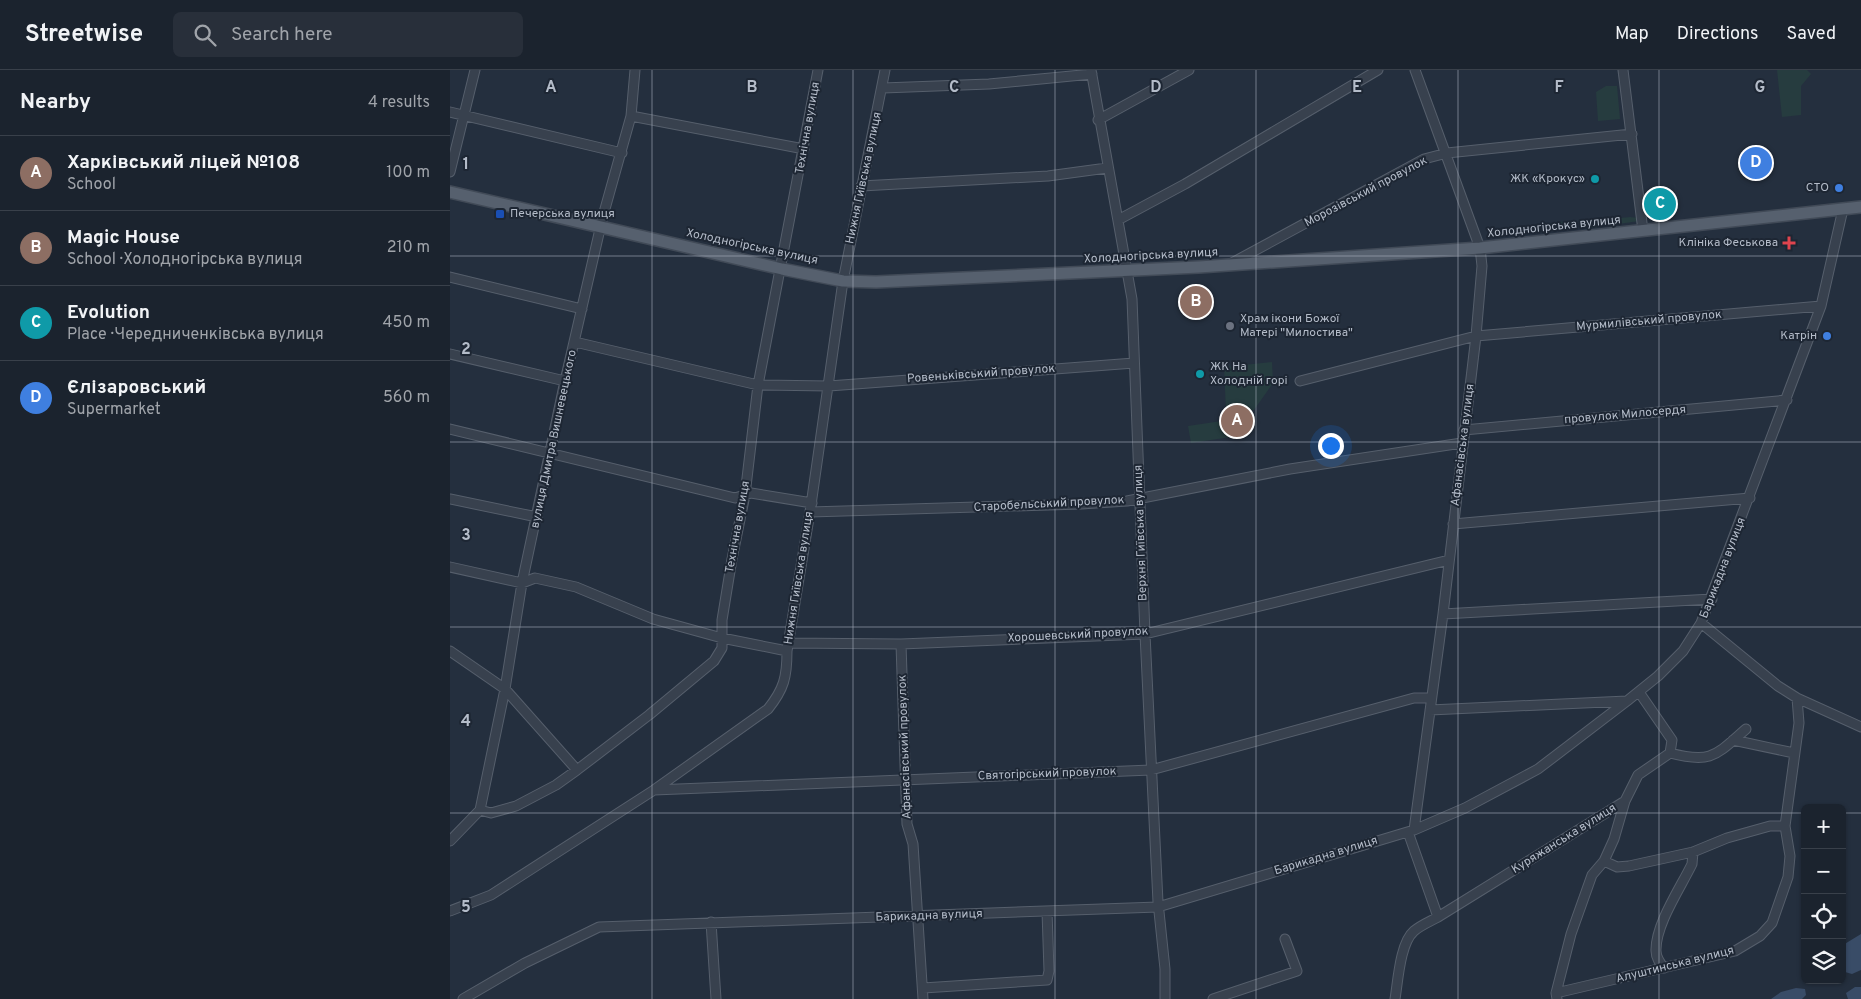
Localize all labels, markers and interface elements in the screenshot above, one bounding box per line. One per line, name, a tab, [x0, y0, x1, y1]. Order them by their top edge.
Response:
search box	[173, 12, 523, 57]
text: Streetwise	[25, 20, 143, 50]
icon: search	[191, 21, 219, 49]
text: Search here	[231, 23, 333, 47]
text: Map	[1615, 23, 1649, 46]
text: Directions	[1677, 23, 1759, 46]
text: Saved	[1787, 23, 1836, 46]
text: A	[545, 78, 557, 98]
text: B	[746, 78, 758, 98]
text: C	[949, 78, 959, 98]
text: D	[1150, 78, 1162, 98]
text: E	[1352, 78, 1362, 98]
text: F	[1554, 78, 1564, 98]
text: G	[1755, 78, 1765, 98]
street label: Технічна вулиця	[792, 81, 824, 175]
text: Nearby	[20, 89, 91, 116]
text: 4 results	[368, 93, 430, 113]
street label: Нижня Гиївська вулиця	[842, 111, 886, 245]
pin: D	[1740, 144, 1772, 182]
text: Харківський ліцей №108	[67, 151, 300, 175]
street label: Морозівський провулок	[1302, 153, 1430, 231]
text: 1	[463, 155, 469, 175]
text: A	[30, 163, 42, 183]
text: 100 m	[386, 163, 430, 183]
place label: ЖК «Крокус»	[1510, 171, 1585, 187]
marker: ЖК «Крокус»	[1589, 173, 1601, 185]
text: School	[67, 175, 116, 195]
place label: СТО	[1806, 180, 1829, 196]
marker: СТО	[1833, 182, 1845, 194]
pin: C	[1644, 185, 1676, 223]
place label: Печерська вулиця	[510, 206, 615, 222]
marker: Печерська вулиця	[494, 208, 506, 220]
street label: Холодногірська вулиця	[1486, 212, 1622, 242]
street label: Холодногірська вулиця	[685, 225, 819, 269]
text: Magic House	[67, 226, 180, 250]
place label: Клініка Феськова	[1679, 235, 1778, 251]
marker: Клініка Феськова	[1782, 236, 1796, 250]
text: B	[30, 238, 42, 258]
text: 210 m	[387, 238, 430, 258]
street label: Холодногірська вулиця	[1084, 244, 1218, 268]
text: School · Холодногірська вулиця	[67, 250, 302, 270]
pin: B	[1180, 283, 1212, 321]
text: Evolution	[67, 301, 150, 325]
street label: Мурмилівський провулок	[1576, 307, 1723, 335]
place label: Храм ікони Божої Матері "Милостива"	[1240, 311, 1353, 341]
text: C	[31, 313, 41, 333]
text: 450 m	[383, 313, 430, 333]
marker: Храм ікони Божої Матері "Милостива"	[1224, 320, 1236, 332]
text: Place · Чередниченківська вулиця	[67, 325, 324, 345]
place label: Катрін	[1780, 328, 1817, 344]
marker: Катрін	[1821, 330, 1833, 342]
text: 2	[461, 340, 471, 360]
street label: вулиця Дмитра Вишневецького	[527, 348, 581, 530]
place label: ЖК На Холодній горі	[1210, 359, 1288, 389]
street label: Ровеньківський провулок	[906, 361, 1056, 387]
marker: ЖК На Холодній горі	[1194, 368, 1206, 380]
text: Єлізаровський	[67, 376, 206, 400]
street label: Афанасівська вулиця	[1448, 383, 1478, 507]
text: D	[30, 388, 42, 408]
text: 560 m	[383, 388, 430, 408]
text: Supermarket	[67, 400, 161, 420]
pin: A	[1221, 402, 1253, 440]
street label: провулок Милосердя	[1563, 402, 1687, 428]
your location	[1318, 433, 1344, 459]
street label: Верхня Гиївська вулиця	[1131, 465, 1151, 601]
street label: Технічна вулиця	[722, 480, 754, 574]
street label: Старобельський провулок	[973, 492, 1125, 516]
street label: Нижня Гиївська вулиця	[781, 510, 817, 646]
street label: Барикадна вулиця	[1696, 515, 1750, 621]
text: 3	[461, 526, 471, 546]
street label: Хорошевський провулок	[1007, 623, 1149, 647]
street label: Афанасівський провулок	[894, 674, 916, 819]
text: 4	[461, 712, 471, 732]
street label: Святогірський провулок	[977, 764, 1117, 784]
street label: Куряжанська вулиця	[1509, 800, 1619, 878]
map controls	[1801, 804, 1846, 984]
button: +	[1801, 804, 1846, 849]
street label: Барикадна вулиця	[1272, 833, 1380, 879]
button: −	[1801, 849, 1846, 894]
button: locate	[1801, 894, 1846, 939]
text: 5	[461, 898, 471, 918]
street label: Барикадна вулиця	[875, 906, 983, 926]
button: layers	[1801, 939, 1846, 984]
street label: Алуштинська вулиця	[1614, 943, 1736, 987]

